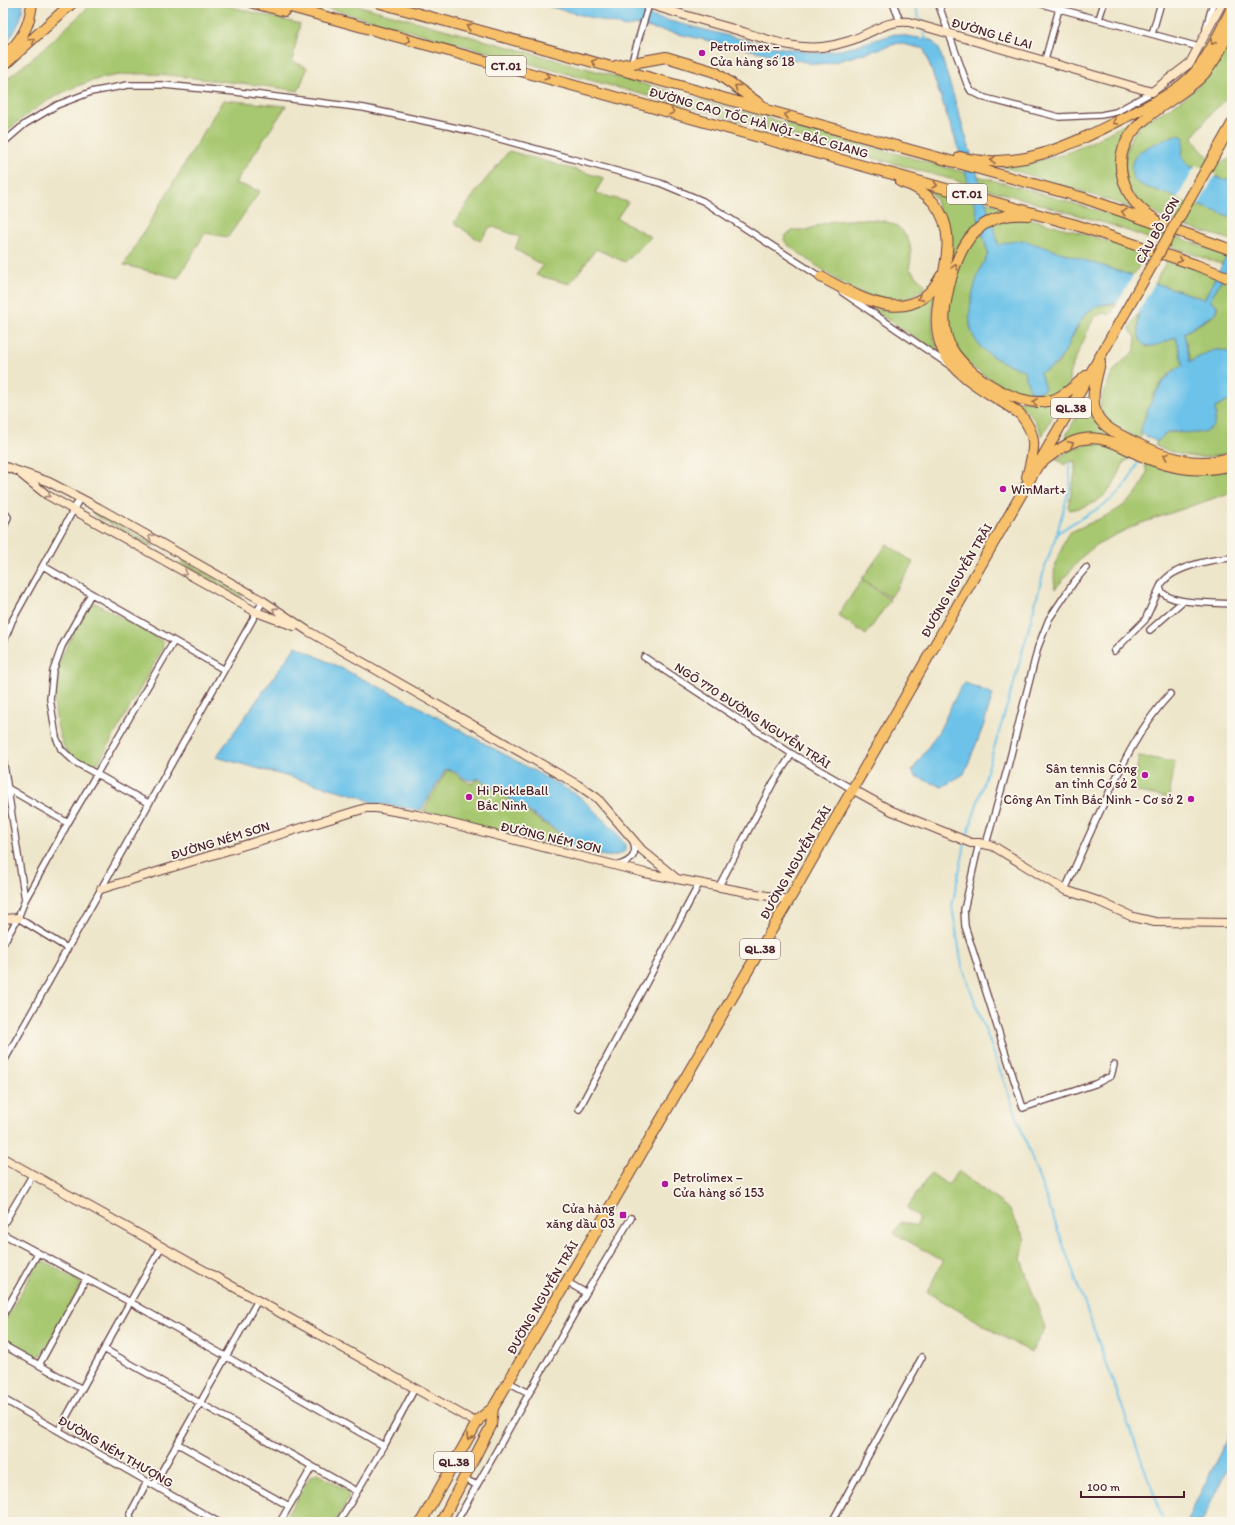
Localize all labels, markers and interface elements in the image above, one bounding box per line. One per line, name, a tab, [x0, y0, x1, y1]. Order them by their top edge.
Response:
street label: ĐƯỜNG LÊ LAI	[950, 15, 1034, 52]
one-way arrow	[465, 24, 472, 32]
one-way arrow	[404, 35, 411, 44]
one-way arrow	[27, 38, 35, 45]
one-way arrow	[1211, 38, 1218, 45]
place label: Petrolimex – Cửa hàng số 18	[710, 39, 795, 69]
marker: Petrolimex – Cửa hàng số 18	[697, 48, 707, 58]
road number: CT.01	[486, 56, 526, 76]
one-way arrow	[591, 58, 598, 67]
one-way arrow	[543, 72, 550, 81]
street label: ĐƯỜNG CAO TỐC HÀ NỘI - BẮC GIANG	[647, 83, 871, 161]
one-way arrow	[735, 85, 742, 92]
one-way arrow	[669, 107, 676, 116]
one-way arrow	[783, 111, 790, 120]
one-way arrow	[1112, 118, 1120, 125]
one-way arrow	[990, 156, 996, 164]
one-way arrow	[931, 180, 938, 189]
road number: CT.01	[947, 184, 987, 204]
street label: CẦU BỒ SƠN	[1131, 194, 1183, 266]
one-way arrow	[1121, 208, 1128, 217]
one-way arrow	[1176, 255, 1183, 263]
one-way arrow	[950, 263, 958, 270]
one-way arrow	[917, 293, 924, 300]
one-way arrow	[1032, 397, 1038, 406]
road number: QL.38	[1051, 398, 1091, 418]
one-way arrow	[1066, 441, 1074, 448]
one-way arrow	[1163, 452, 1170, 461]
place label: WinMart+	[1011, 482, 1066, 497]
marker: WinMart+	[998, 484, 1008, 494]
one-way arrow	[43, 490, 50, 497]
street label: ĐƯỜNG NGUYỄN TRÃI	[917, 520, 995, 640]
one-way arrow	[148, 535, 155, 542]
one-way arrow	[181, 568, 188, 575]
one-way arrow	[273, 608, 280, 615]
street label: NGÕ 770 ĐƯỜNG NGUYỄN TRÃI	[672, 658, 834, 772]
place label: Sân tennis Công an tỉnh Cơ sở 2	[1046, 761, 1137, 791]
marker: Sân tennis Công an tỉnh Cơ sở 2	[1140, 770, 1150, 780]
place label: Hi PickleBall Bắc Ninh	[477, 783, 549, 813]
marker: Hi PickleBall Bắc Ninh	[464, 792, 474, 802]
place label: Công An Tỉnh Bắc Ninh - Cơ sở 2	[1004, 792, 1183, 807]
marker: Công An Tỉnh Bắc Ninh - Cơ sở 2	[1186, 794, 1196, 804]
street label: ĐƯỜNG NGUYỄN TRÃI	[756, 802, 834, 922]
street label: ĐƯỜNG NÉM SƠN	[169, 818, 272, 863]
street label: ĐƯỜNG NÉM SƠN	[499, 819, 603, 856]
road number: QL.38	[740, 939, 780, 959]
place label: Petrolimex – Cửa hàng số 153	[673, 1170, 764, 1200]
marker: Petrolimex – Cửa hàng số 153	[660, 1179, 670, 1189]
place label: Cửa hàng xăng dầu 03	[546, 1201, 615, 1231]
marker: Cửa hàng xăng dầu 03	[618, 1210, 628, 1220]
street label: ĐƯỜNG NGUYỄN TRÃI	[503, 1237, 581, 1357]
street label: ĐƯỜNG NÉM THƯỢNG	[56, 1412, 176, 1491]
one-way arrow	[466, 1433, 473, 1440]
road number: QL.38	[434, 1452, 474, 1472]
scale bar	[1081, 1473, 1184, 1499]
text: 100 m	[1087, 1480, 1120, 1494]

